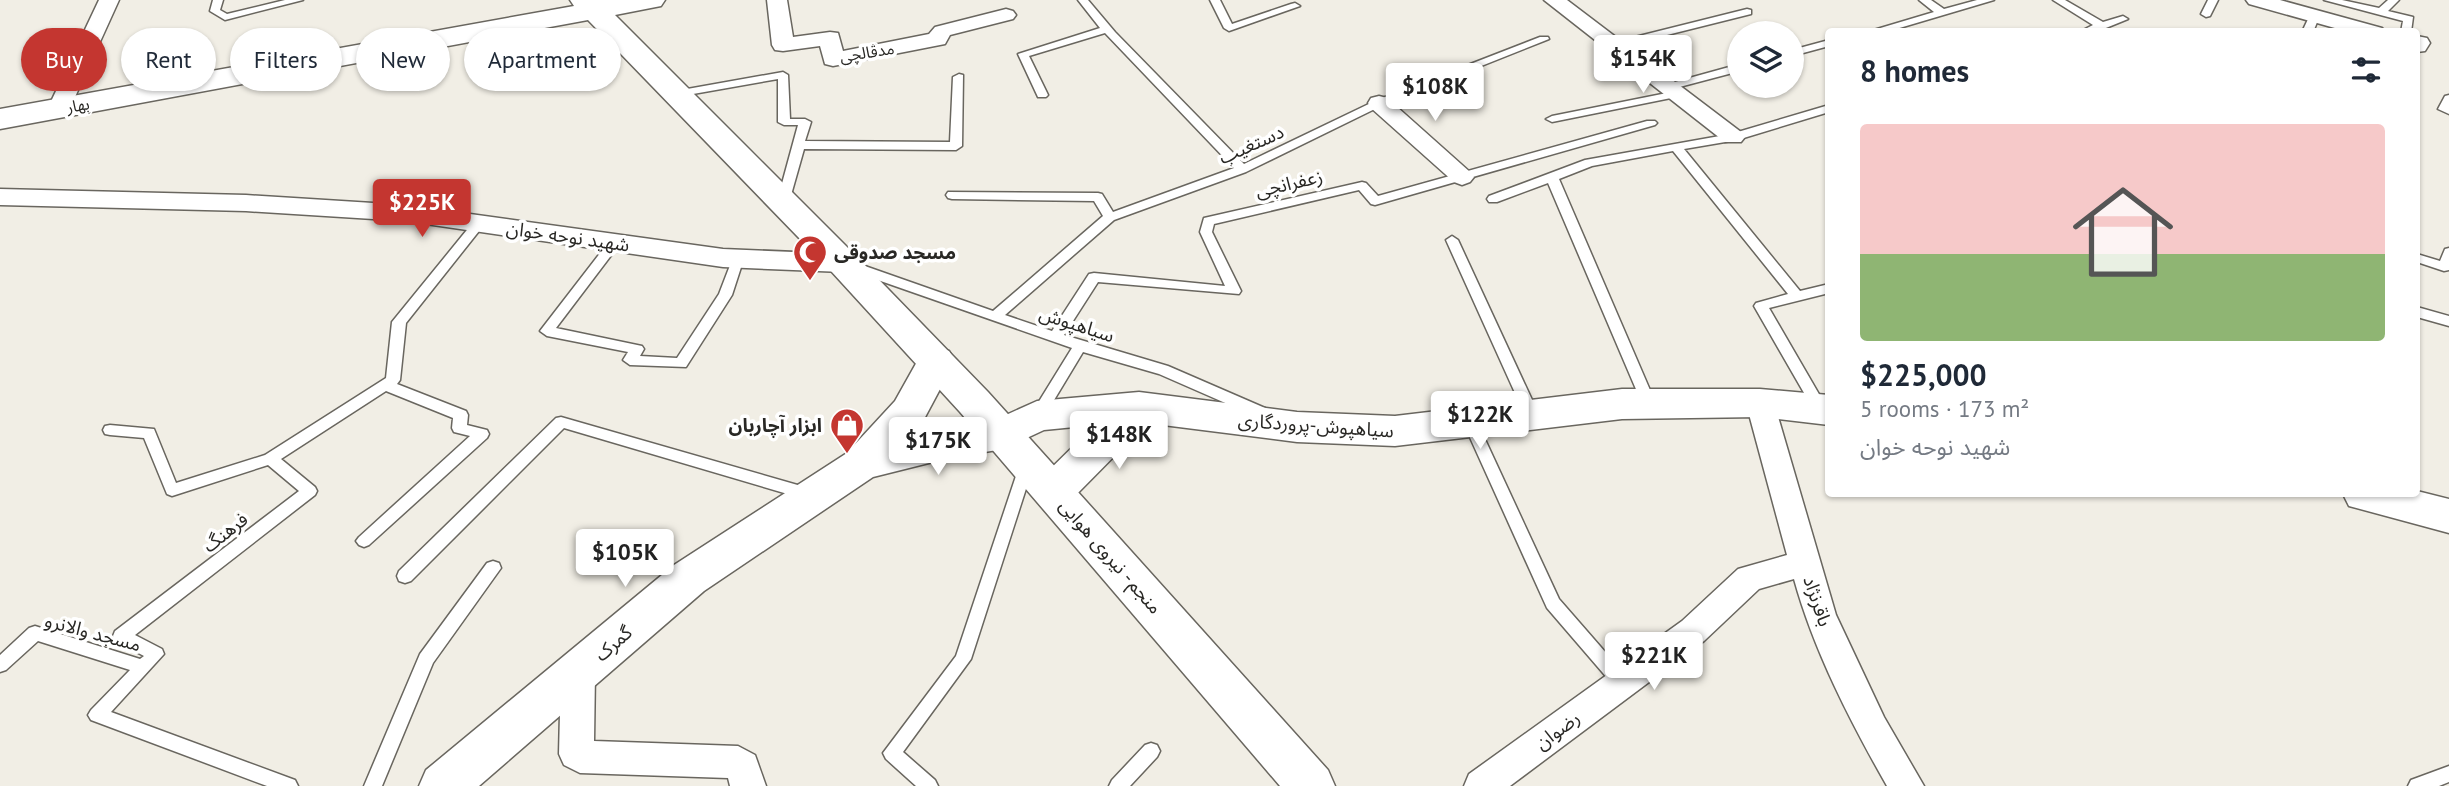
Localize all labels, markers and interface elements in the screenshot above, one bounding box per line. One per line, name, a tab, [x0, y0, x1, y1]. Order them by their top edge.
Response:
map controls	[1727, 21, 1804, 98]
button: layers	[1727, 21, 1804, 98]
chip: Buy	[21, 28, 107, 91]
chip: Rent	[121, 28, 216, 91]
chip: Filters	[230, 28, 342, 91]
chip: New	[356, 28, 450, 91]
chip: Apartment	[464, 28, 621, 91]
pin: $154K	[1594, 36, 1692, 95]
street label: مدقالچی	[838, 38, 896, 67]
text: $154K	[1610, 43, 1676, 72]
text: 8 homes	[1860, 51, 1969, 90]
icon: filters	[2347, 51, 2385, 89]
pin: $108K	[1386, 64, 1484, 123]
text: $108K	[1402, 71, 1468, 100]
street label: بهار	[64, 93, 91, 117]
street label: دستغیب	[1215, 119, 1287, 169]
street label: زعفرانچی	[1253, 164, 1325, 203]
icon: home	[2060, 169, 2186, 295]
pin: $225K	[373, 180, 471, 239]
text: $225K	[389, 187, 455, 216]
street label: شهید نوحه خوان	[505, 215, 631, 257]
mosque icon: مسجد صدوقی	[791, 233, 829, 282]
place label: مسجد صدوقی	[834, 240, 956, 264]
street label: سیاهپوش	[1036, 301, 1118, 348]
text: $225,000	[1860, 355, 1987, 394]
pin: $122K	[1431, 392, 1529, 451]
text: 5 rooms · 173 m²	[1860, 394, 2029, 423]
text: $122K	[1447, 399, 1513, 428]
shop icon: ابزار آچاربان	[828, 406, 866, 455]
street label: سیاهپوش-پروردگاری	[1237, 408, 1395, 444]
pin: $148K	[1070, 412, 1168, 471]
place label: ابزار آچاربان	[728, 413, 822, 438]
pin: $175K	[889, 418, 987, 477]
text: $148K	[1086, 419, 1152, 448]
text: $175K	[905, 425, 971, 454]
text: شهید نوحه خوان	[1860, 432, 2010, 461]
street label: منجم - نیروی هوایی	[1052, 493, 1168, 621]
street label: فرهنگ	[197, 507, 253, 557]
pin: $105K	[576, 530, 674, 589]
text: $105K	[592, 537, 658, 566]
street label: باقرنژاد	[1798, 573, 1838, 629]
street label: مسجد والانرو	[42, 608, 144, 656]
street label: گمرک	[589, 619, 638, 666]
pin: $221K	[1605, 632, 1703, 692]
text: $221K	[1621, 640, 1687, 669]
street label: رضوان	[1530, 705, 1584, 755]

